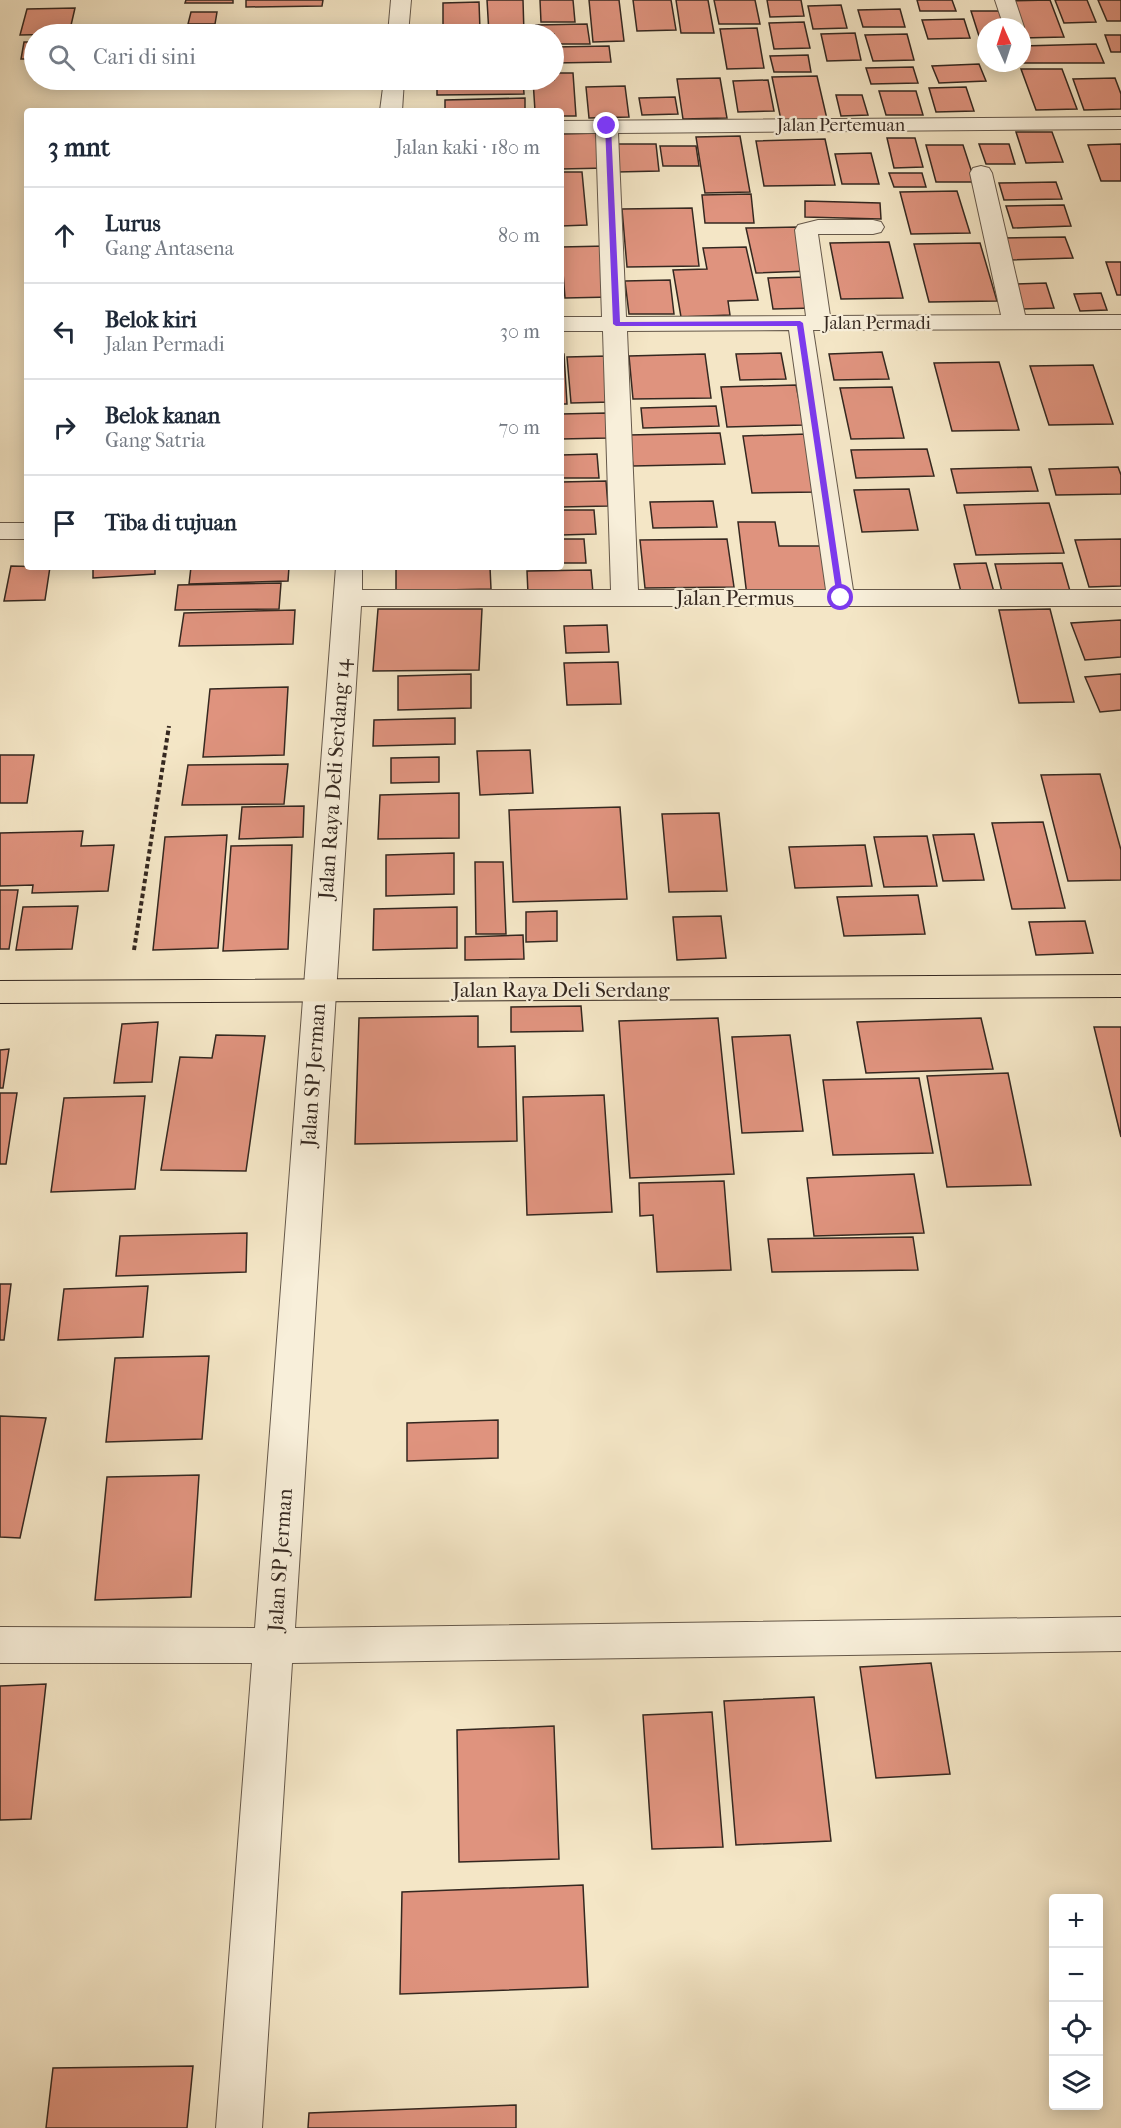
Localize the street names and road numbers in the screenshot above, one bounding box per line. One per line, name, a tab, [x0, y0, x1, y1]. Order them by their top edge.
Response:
street label: Jalan Pertemuan	[775, 115, 906, 136]
street label: Jalan Permadi	[821, 313, 932, 334]
street label: Jalan Permus	[674, 586, 794, 610]
street label: Jalan Raya Deli Serdang 14	[313, 657, 354, 902]
street label: Jalan Raya Deli Serdang	[451, 978, 670, 1002]
street label: Jalan SP Jerman	[296, 1003, 330, 1149]
street label: Jalan SP Jerman	[263, 1488, 297, 1634]

